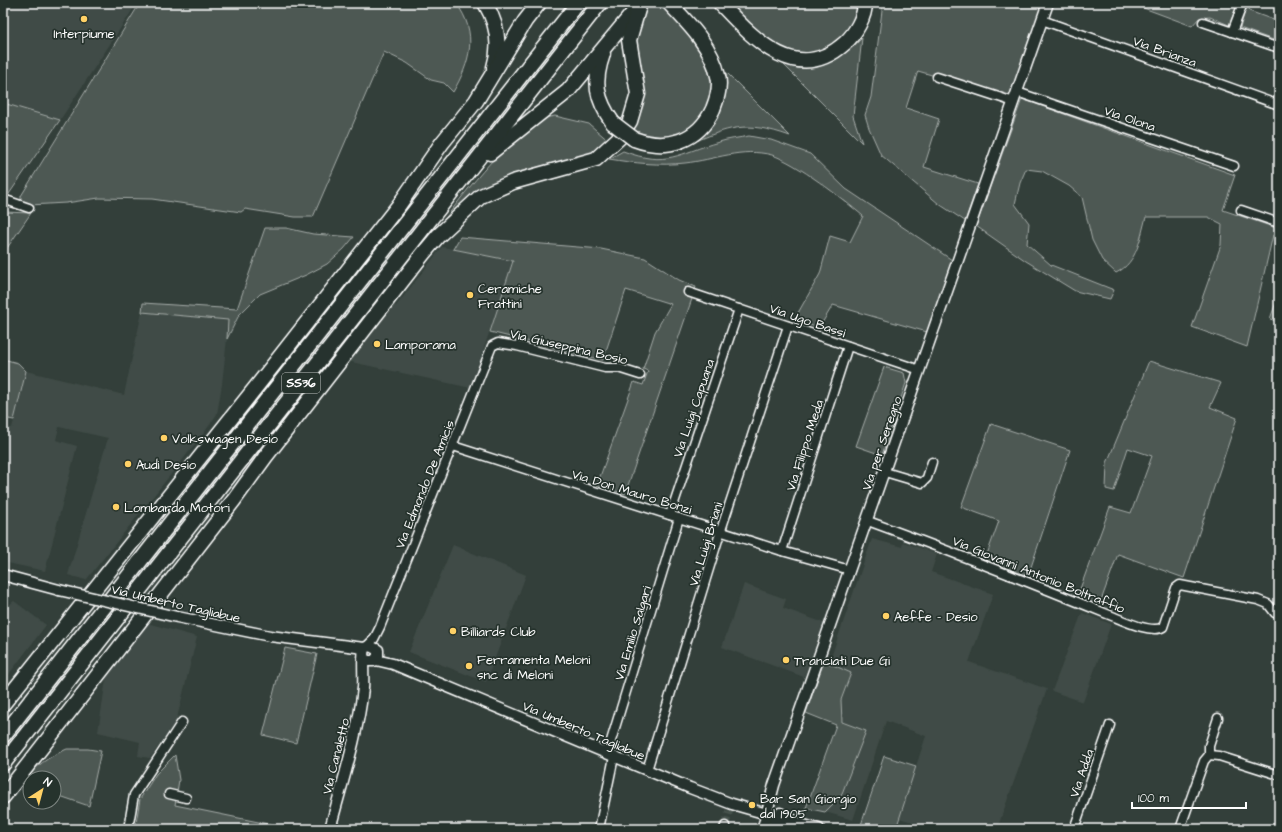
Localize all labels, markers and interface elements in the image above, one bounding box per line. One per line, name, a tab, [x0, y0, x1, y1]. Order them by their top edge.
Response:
marker: Interpiume	[79, 14, 89, 24]
place label: Interpiume	[54, 25, 114, 43]
street label: Via Brianza	[1130, 32, 1199, 72]
street label: Via Olona	[1102, 102, 1158, 136]
place label: Ceramiche Frattini	[478, 280, 542, 313]
marker: Ceramiche Frattini	[465, 290, 475, 300]
street label: Via Ugo Bassi	[767, 300, 848, 343]
street label: Via Giuseppina Bosio	[508, 325, 630, 369]
place label: Lamporama	[385, 336, 456, 354]
marker: Lamporama	[372, 339, 382, 349]
street label: Via Luigi Capuana	[669, 356, 720, 460]
road number: SS36	[282, 373, 320, 393]
street label: Via per Seregno	[857, 393, 908, 493]
street label: Via Filippo Meda	[782, 397, 828, 493]
street label: Via Edmondo De Amicis	[391, 417, 459, 551]
place label: Volkswagen Desio	[172, 430, 279, 449]
marker: Volkswagen Desio	[159, 433, 169, 443]
place label: Audi Desio	[136, 456, 197, 474]
marker: Audi Desio	[123, 459, 133, 469]
street label: Via Don Mauro Bonzi	[570, 465, 694, 519]
place label: Lombarda Motori	[124, 499, 230, 517]
street label: Via Luigi Briani	[685, 500, 728, 589]
marker: Lombarda Motori	[111, 502, 121, 512]
street label: Via Giovanni Antonio Boltraffio	[950, 532, 1128, 618]
street label: Via Umberto Tagliabue	[109, 580, 242, 629]
street label: Via Emilio Salgari	[610, 584, 657, 683]
place label: Aeffe - Desio	[894, 608, 978, 626]
marker: Aeffe - Desio	[881, 611, 891, 621]
place label: Billiards Club	[461, 623, 536, 641]
marker: Billiards Club	[448, 626, 458, 636]
place label: Ferramenta Meloni snc di Meloni	[477, 651, 590, 684]
place label: Tranciati Due Gi	[794, 652, 890, 670]
marker: Tranciati Due Gi	[781, 655, 791, 665]
marker: Ferramenta Meloni snc di Meloni	[464, 661, 474, 671]
street label: Via Umberto Tagliabue	[519, 697, 648, 766]
street label: Via Canaletto	[318, 716, 354, 796]
street label: Via Adda	[1065, 746, 1099, 800]
north arrow	[22, 770, 62, 810]
text: N	[40, 774, 55, 790]
scale bar	[1132, 784, 1246, 810]
place label: Bar San Giorgio dal 1905	[760, 790, 857, 823]
text: 100 m	[1138, 790, 1169, 807]
marker: Bar San Giorgio dal 1905	[747, 800, 757, 810]

